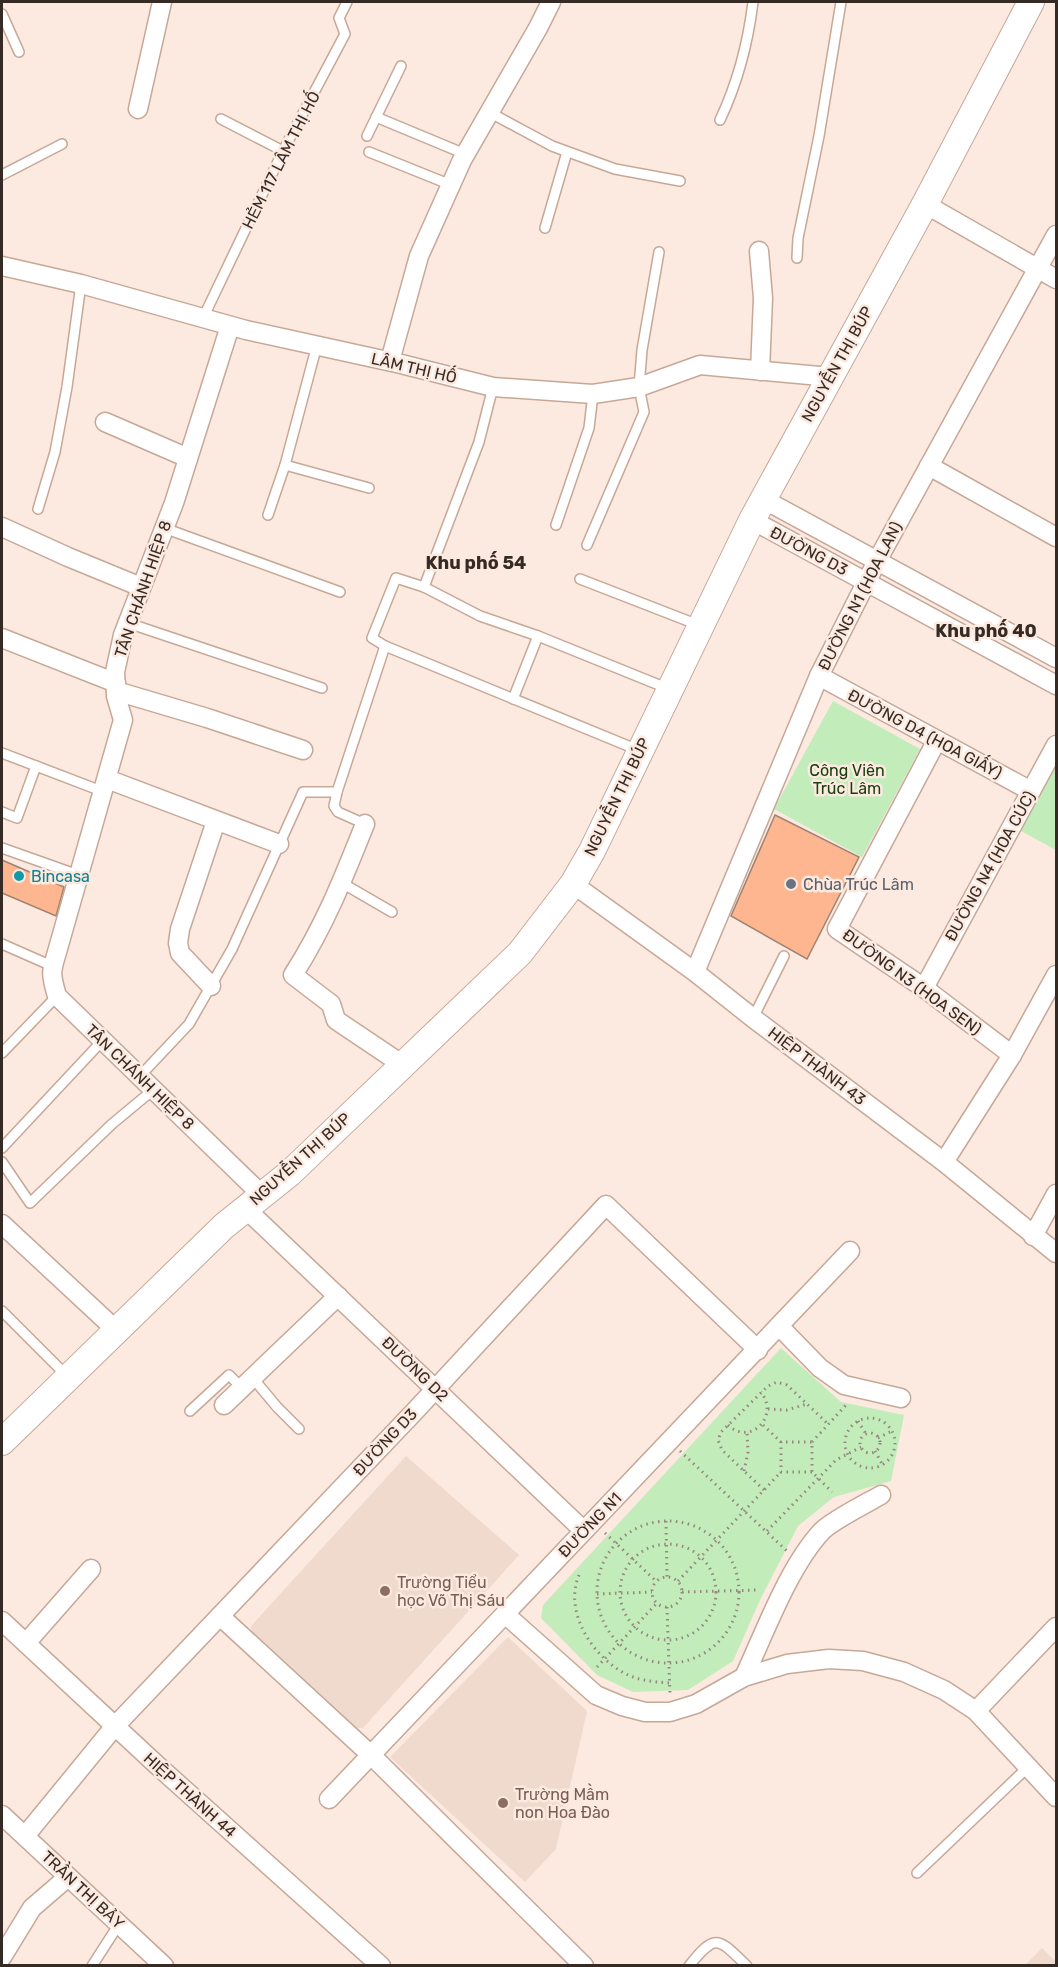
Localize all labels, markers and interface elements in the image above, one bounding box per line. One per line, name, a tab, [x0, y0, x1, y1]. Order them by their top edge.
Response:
street label: HẺM 117 LÂM THỊ HỐ	[236, 87, 324, 232]
street label: NGUYỄN THỊ BÚP	[795, 301, 877, 425]
street label: LÂM THỊ HỐ	[369, 347, 459, 387]
street label: TÂN CHÁNH HIỆP 8	[111, 518, 175, 660]
street label: ĐƯỜNG N1 (HOA LAN)	[814, 518, 906, 674]
street label: ĐƯỜNG D3	[767, 523, 851, 579]
district label: Khu phố 54	[426, 551, 526, 574]
district label: Khu phố 40	[935, 619, 1037, 642]
street label: ĐƯỜNG D4 (HOA GIẤY)	[845, 684, 1006, 783]
street label: NGUYỄN THỊ BÚP	[577, 733, 654, 859]
park label: Công Viên Trúc Lâm	[809, 761, 885, 798]
street label: ĐƯỜNG N4 (HOA CÚC)	[940, 787, 1039, 944]
place label: Bincasa	[31, 867, 90, 886]
marker: Bincasa	[12, 869, 26, 883]
place label: Chùa Trúc Lâm	[803, 875, 914, 894]
marker: Chùa Trúc Lâm	[784, 877, 798, 891]
street label: ĐƯỜNG N3 (HOA SEN)	[839, 925, 985, 1039]
street label: TÂN CHÁNH HIỆP 8	[82, 1020, 198, 1134]
street label: HIỆP THÀNH 43	[764, 1023, 870, 1109]
street label: NGUYỄN THỊ BÚP	[244, 1106, 354, 1209]
street label: ĐƯỜNG D2	[378, 1333, 452, 1405]
street label: ĐƯỜNG D3	[349, 1404, 421, 1480]
street label: ĐƯỜNG N1	[555, 1489, 625, 1561]
place label: Trường Tiểu học Võ Thị Sáu	[397, 1573, 505, 1610]
marker: Trường Tiểu học Võ Thị Sáu	[378, 1584, 392, 1598]
street label: HIỆP THÀNH 44	[140, 1749, 240, 1841]
place label: Trường Mầm non Hoa Đào	[515, 1783, 610, 1822]
marker: Trường Mầm non Hoa Đào	[496, 1796, 510, 1810]
street label: TRẦN THỊ BẢY	[38, 1845, 130, 1933]

